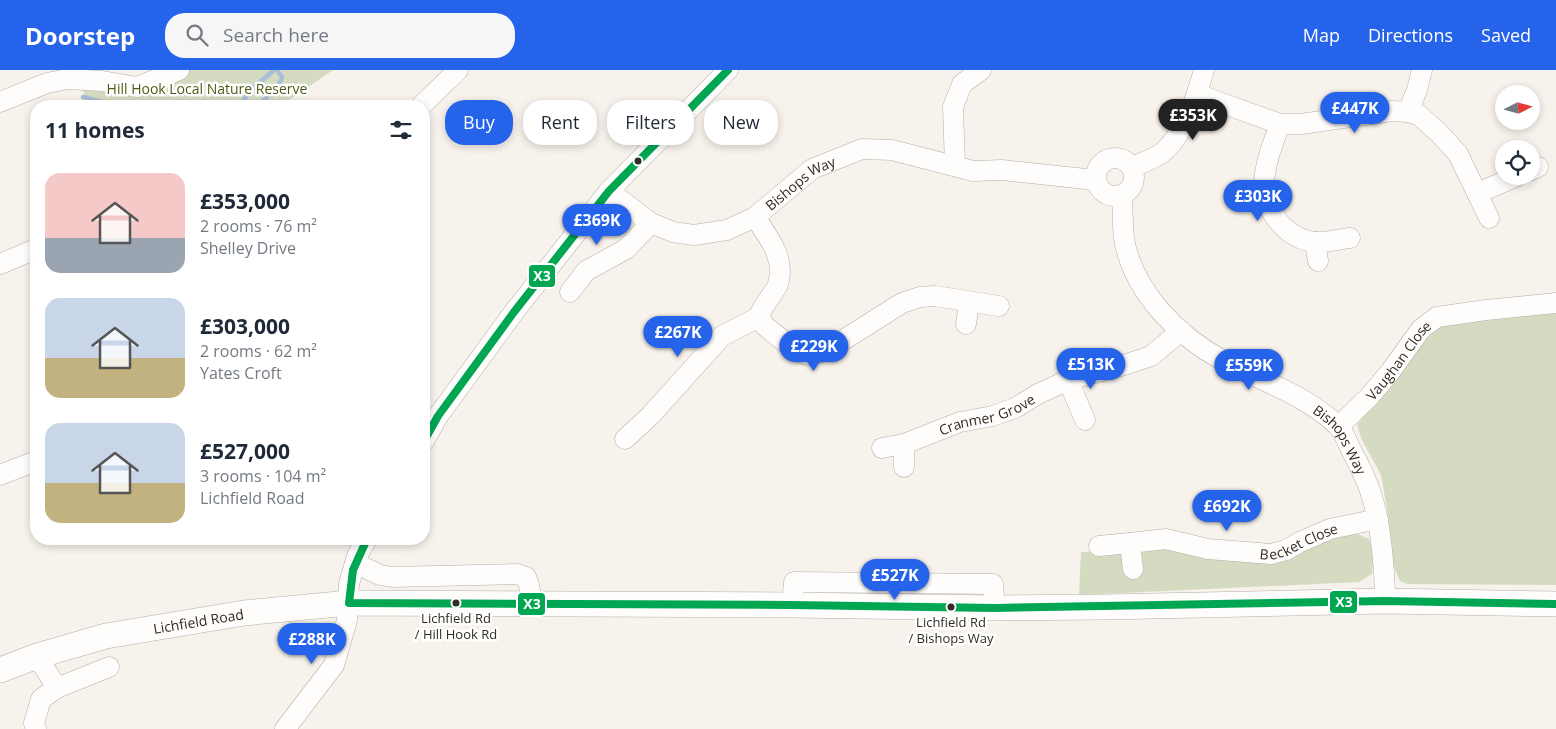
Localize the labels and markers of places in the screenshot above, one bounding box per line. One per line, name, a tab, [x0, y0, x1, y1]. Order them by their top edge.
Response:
pin: £447K	[1320, 92, 1390, 134]
pin: £353K	[1158, 98, 1228, 141]
unlabelled marker	[633, 156, 643, 166]
pin: £303K	[1223, 180, 1293, 222]
pin: £369K	[562, 204, 632, 246]
pin: £267K	[643, 316, 713, 358]
pin: £229K	[779, 330, 849, 372]
pin: £513K	[1056, 348, 1126, 390]
pin: £559K	[1214, 348, 1284, 391]
pin: £692K	[1192, 490, 1262, 532]
pin: £527K	[860, 558, 930, 601]
marker: Lichfield Rd / Hill Hook Rd	[451, 598, 461, 608]
marker: Lichfield Rd / Bishops Way	[946, 602, 956, 612]
place label: Lichfield Rd / Hill Hook Rd	[415, 609, 497, 643]
place label: Lichfield Rd / Bishops Way	[908, 613, 994, 647]
pin: £288K	[277, 622, 347, 665]

